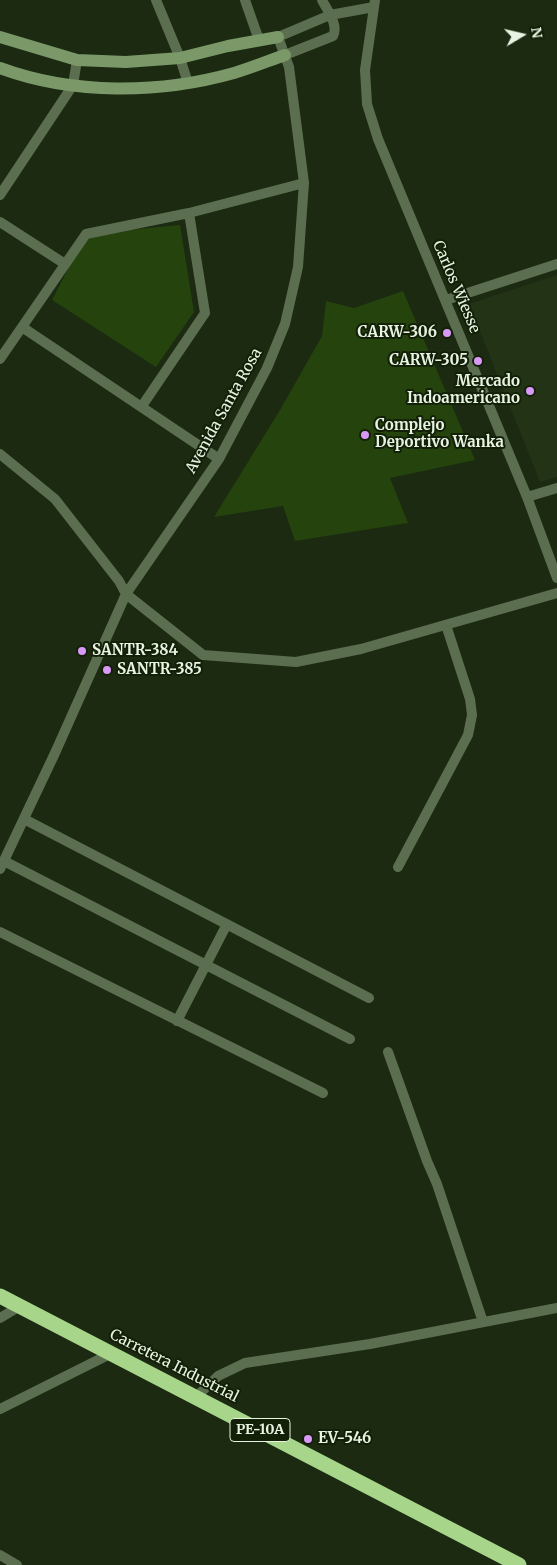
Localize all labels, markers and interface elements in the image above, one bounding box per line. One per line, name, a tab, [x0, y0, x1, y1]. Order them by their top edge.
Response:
north arrow	[497, 10, 547, 60]
text: N	[527, 26, 547, 40]
street label: Carlos Wiesse	[428, 238, 484, 336]
place label: CARW-306	[358, 324, 437, 342]
marker: CARW-306	[441, 327, 453, 339]
street label: Avenida Santa Rosa	[182, 345, 266, 477]
place label: CARW-305	[389, 352, 468, 370]
marker: CARW-305	[472, 355, 484, 367]
place label: Mercado Indoamericano	[407, 373, 520, 408]
marker: Mercado Indoamericano	[524, 385, 536, 397]
place label: Complejo Deportivo Wanka	[375, 417, 504, 452]
marker: Complejo Deportivo Wanka	[359, 429, 371, 441]
place label: SANTR-384	[92, 642, 178, 660]
marker: SANTR-384	[76, 645, 88, 657]
place label: SANTR-385	[117, 661, 202, 679]
marker: SANTR-385	[101, 664, 113, 676]
street label: Carretera Industrial	[107, 1326, 241, 1406]
road number: PE-10A	[230, 1418, 290, 1442]
place label: EV-546	[318, 1430, 371, 1448]
marker: EV-546	[302, 1433, 314, 1445]

